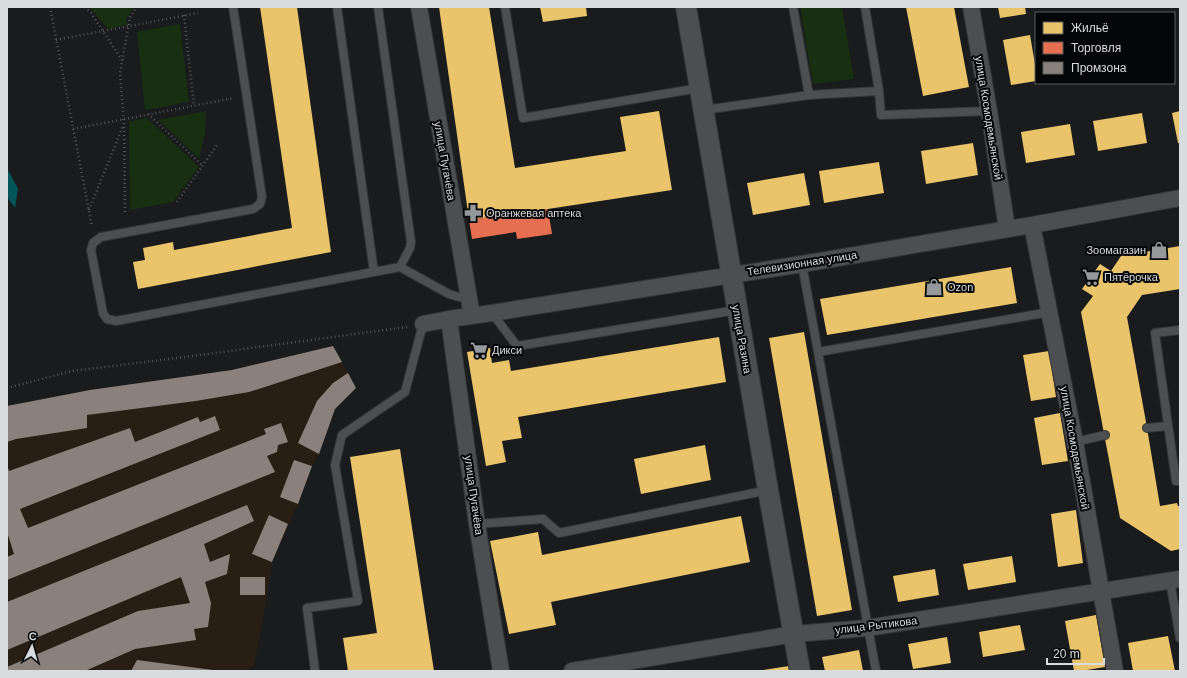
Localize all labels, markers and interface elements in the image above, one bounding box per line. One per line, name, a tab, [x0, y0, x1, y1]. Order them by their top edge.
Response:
legend	[1035, 12, 1175, 84]
text: Жильё	[1071, 21, 1109, 35]
text: Торговля	[1071, 41, 1121, 55]
street label: улица Космодемьянской	[973, 55, 1005, 181]
text: Промзона	[1071, 61, 1127, 75]
street label: улица Пугачёва	[432, 121, 458, 202]
pharmacy icon: Оранжевая аптека	[463, 203, 483, 223]
place label: Оранжевая аптека	[486, 207, 582, 219]
shop icon: Зоомагазин	[1149, 240, 1169, 260]
place label: Зоомагазин	[1086, 244, 1146, 256]
street label: Телевизионная улица	[746, 248, 859, 278]
supermarket icon: Пятёрочка	[1081, 267, 1101, 287]
place label: Пятёрочка	[1104, 271, 1159, 283]
shop icon: Ozon	[924, 277, 944, 297]
place label: Ozon	[947, 281, 973, 293]
street label: улица Разина	[730, 304, 754, 375]
supermarket icon: Дикси	[469, 340, 489, 360]
place label: Дикси	[492, 344, 522, 356]
street label: улица Космодемьянской	[1058, 385, 1092, 511]
street label: улица Пугачёва	[462, 455, 486, 536]
street label: улица Рытикова	[834, 614, 919, 636]
north arrow	[12, 626, 52, 666]
text: С	[28, 630, 37, 642]
scale bar	[1047, 640, 1104, 666]
text: 20 m	[1053, 647, 1080, 661]

